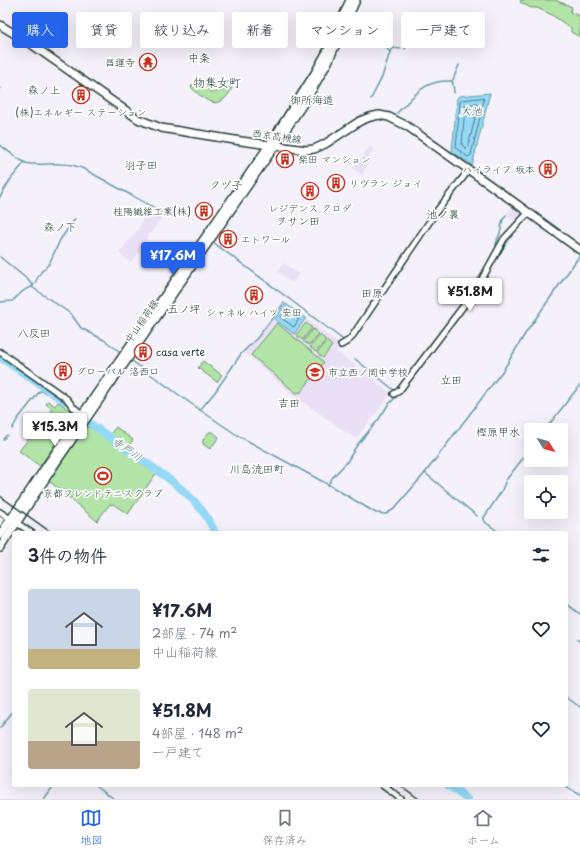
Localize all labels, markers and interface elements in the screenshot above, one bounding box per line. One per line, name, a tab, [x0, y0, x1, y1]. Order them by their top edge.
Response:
chip: 購入	[12, 12, 68, 48]
chip: 賃貸	[76, 12, 132, 48]
chip: 絞り込み	[140, 12, 224, 48]
chip: 新着	[232, 12, 288, 48]
chip: マンション	[296, 12, 393, 48]
chip: 一戸建て	[401, 12, 485, 48]
district label: 中条	[188, 49, 210, 66]
temple icon: 昌運寺	[138, 52, 158, 72]
place label: 昌運寺	[105, 54, 135, 69]
district label: 物集女町	[193, 73, 241, 91]
district label: 森ノ上	[28, 81, 61, 98]
building icon: (株)エネルギー ステーション	[71, 85, 91, 105]
district label: 御所海道	[290, 91, 334, 108]
water label: 大池	[460, 102, 483, 119]
place label: (株)エネルギー ステーション	[15, 104, 147, 119]
street label: 西京高槻線	[251, 125, 303, 146]
building icon: 柴田 マンション	[275, 149, 295, 169]
place label: 柴田 マンション	[298, 151, 371, 166]
district label: 羽子田	[125, 156, 158, 173]
building icon: ハイライフ 坂本	[538, 159, 558, 179]
place label: ハイライフ 坂本	[462, 161, 535, 176]
building icon: リヴラン ジョイ	[326, 173, 346, 193]
place label: リヴラン ジョイ	[349, 175, 422, 190]
district label: クヅ子	[210, 176, 243, 193]
building icon: レジデンス クロダ	[300, 181, 320, 201]
place label: レジデンス クロダ	[268, 200, 352, 215]
building icon: 桂陽繊維工業(株)	[194, 201, 214, 221]
place label: 桂陽繊維工業(株)	[113, 203, 191, 218]
district label: 池ノ裏	[427, 205, 460, 222]
district label: ヲサン田	[276, 212, 320, 229]
district label: 森ノ下	[44, 218, 77, 235]
building icon: エトワール	[218, 229, 238, 249]
place label: エトワール	[241, 231, 290, 246]
pin: ¥17.6M	[140, 242, 206, 276]
text: ¥17.6M	[150, 245, 196, 264]
pin: ¥51.8M	[437, 278, 503, 312]
text: ¥51.8M	[447, 281, 493, 300]
district label: 田原	[361, 284, 383, 301]
building icon: シャネル ハイツ 安田	[244, 285, 264, 305]
street label: 中山稲荷線	[120, 296, 161, 345]
district label: 五ノ坪	[168, 300, 201, 317]
place label: シャネル ハイツ 安田	[206, 304, 302, 319]
district label: 八反田	[18, 324, 51, 341]
building icon: casa verte	[133, 342, 153, 362]
place label: casa verte	[156, 344, 205, 359]
building icon: グローバル 洛西口	[53, 361, 73, 381]
school or university icon: 市立西ノ岡中学校	[305, 362, 325, 382]
place label: グローバル 洛西口	[76, 363, 159, 378]
place label: 市立西ノ岡中学校	[328, 364, 408, 379]
district label: 立田	[440, 371, 462, 388]
district label: 吉田	[278, 394, 300, 411]
pin: ¥15.3M	[22, 413, 88, 447]
text: ¥15.3M	[32, 416, 78, 435]
district label: 樫原甲水	[476, 423, 520, 440]
north arrow	[524, 423, 568, 467]
map controls	[524, 423, 568, 519]
water label: 寺戸川	[109, 432, 146, 465]
district label: 川島流田町	[230, 460, 285, 477]
sports icon: 京都フレンドテニスクラブ	[93, 466, 113, 486]
button: locate	[524, 475, 568, 519]
place label: 京都フレンドテニスクラブ	[43, 485, 163, 500]
text: 3件の物件	[28, 542, 107, 568]
icon: filters	[530, 544, 552, 566]
text: ¥17.6M	[152, 597, 212, 623]
icon: home	[60, 605, 108, 653]
icon: heart	[530, 618, 552, 640]
text: 2部屋 · 74 m²	[152, 623, 237, 642]
text: 中山稲荷線	[152, 642, 217, 661]
text: ¥51.8M	[152, 697, 212, 723]
icon: home	[60, 705, 108, 753]
icon: heart	[530, 718, 552, 740]
text: 4部屋 · 148 m²	[152, 723, 243, 742]
text: 一戸建て	[152, 742, 204, 761]
tab: 地図	[80, 807, 102, 848]
tab: 保存済み	[263, 807, 307, 848]
tab: ホーム	[467, 807, 500, 848]

